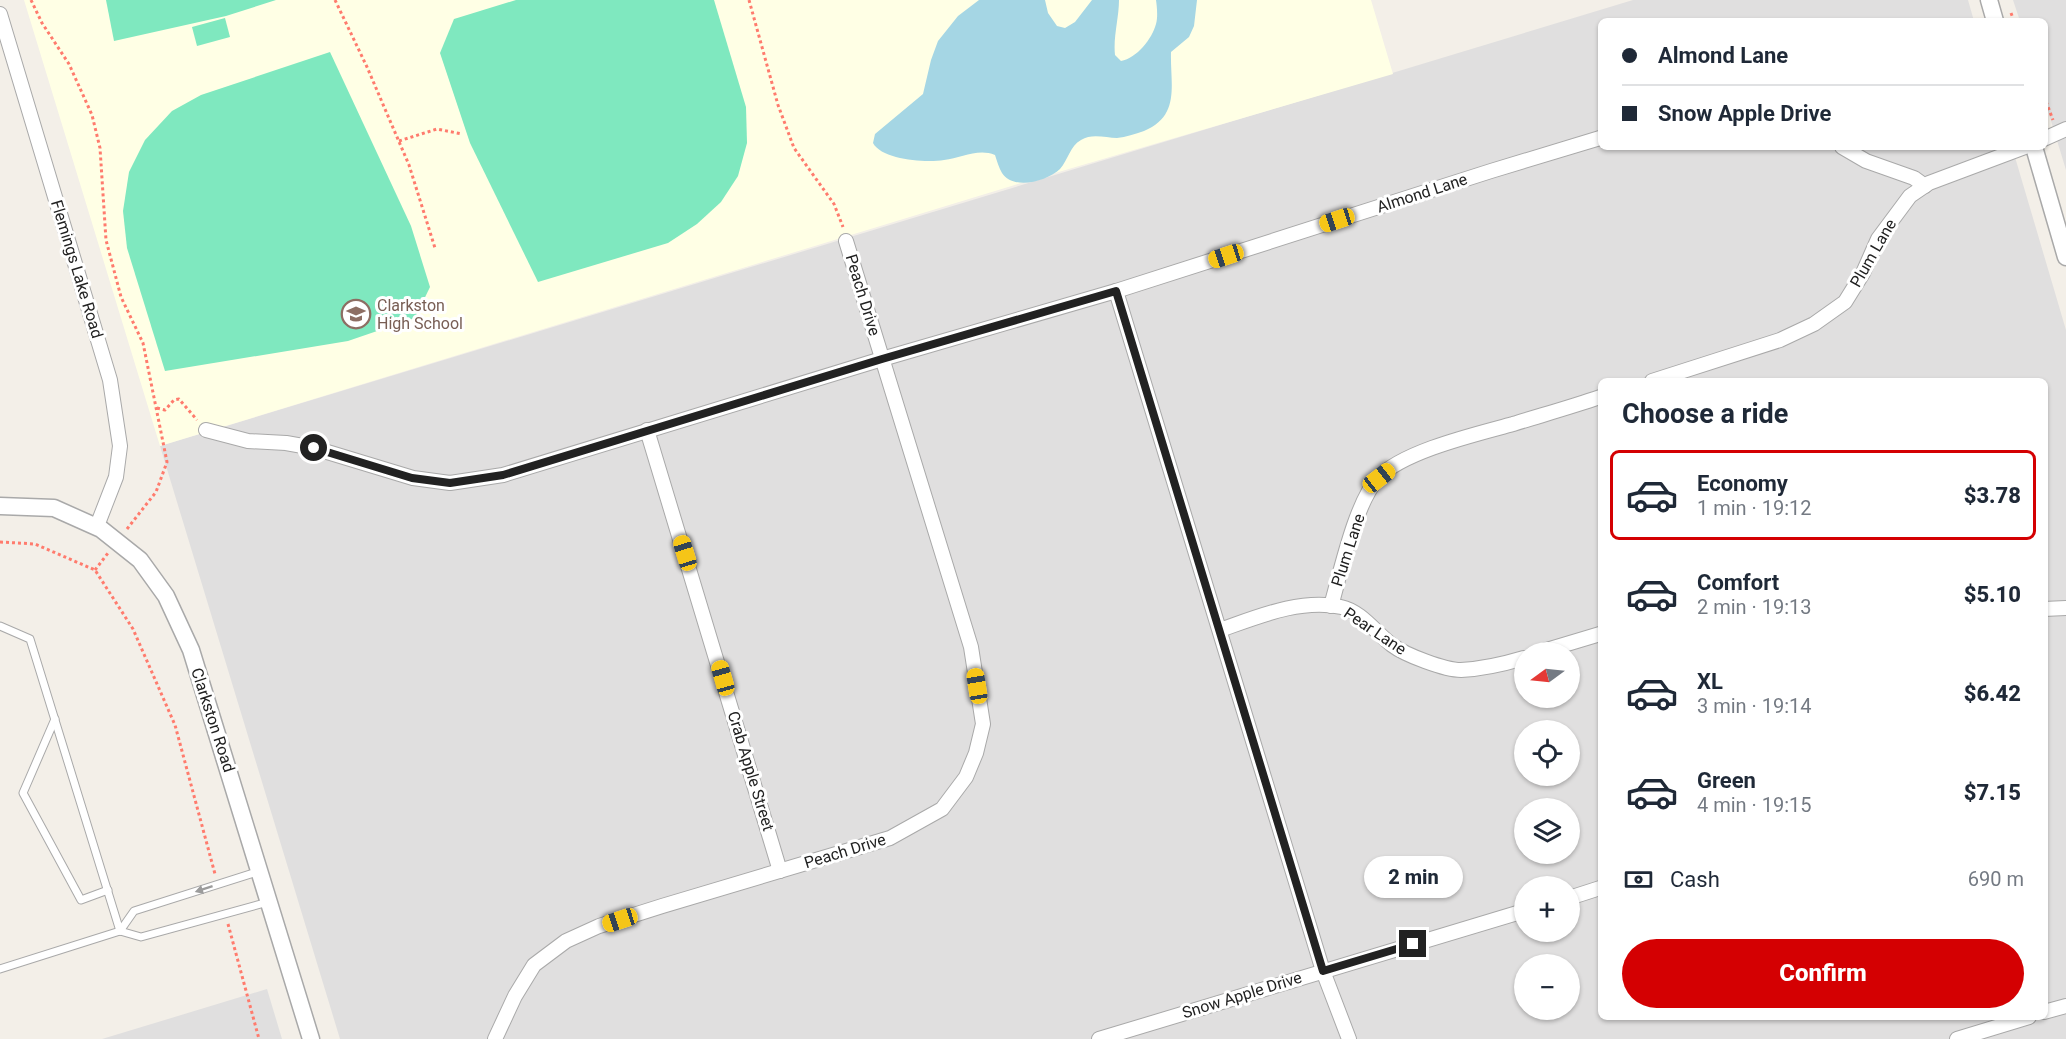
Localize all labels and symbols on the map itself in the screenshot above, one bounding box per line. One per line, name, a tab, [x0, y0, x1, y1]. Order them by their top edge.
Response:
street label: Almond Lane	[1374, 169, 1470, 217]
street label: Flemings Lake Road	[47, 198, 107, 340]
car	[1317, 206, 1357, 234]
street label: Plum Lane	[1846, 216, 1900, 290]
car	[1206, 242, 1246, 270]
street label: Peach Drive	[842, 252, 884, 338]
place label: Clarkston High School	[377, 296, 463, 333]
school or university icon: Clarkston High School	[340, 298, 372, 330]
route start	[300, 434, 327, 461]
car	[1359, 460, 1399, 496]
street label: Plum Lane	[1327, 511, 1369, 589]
car	[671, 533, 699, 573]
street label: Pear Lane	[1340, 603, 1410, 659]
north arrow	[1514, 642, 1580, 708]
car	[709, 658, 737, 698]
street label: Clarkston Road	[187, 665, 239, 775]
car	[965, 667, 989, 705]
street label: Crab Apple Street	[724, 709, 778, 833]
street label: Peach Drive	[802, 830, 888, 872]
callout: 2 min	[1364, 857, 1462, 899]
one-way arrow	[195, 885, 213, 894]
car	[600, 906, 640, 934]
route end	[1399, 930, 1426, 957]
street label: Snow Apple Drive	[1180, 968, 1304, 1022]

